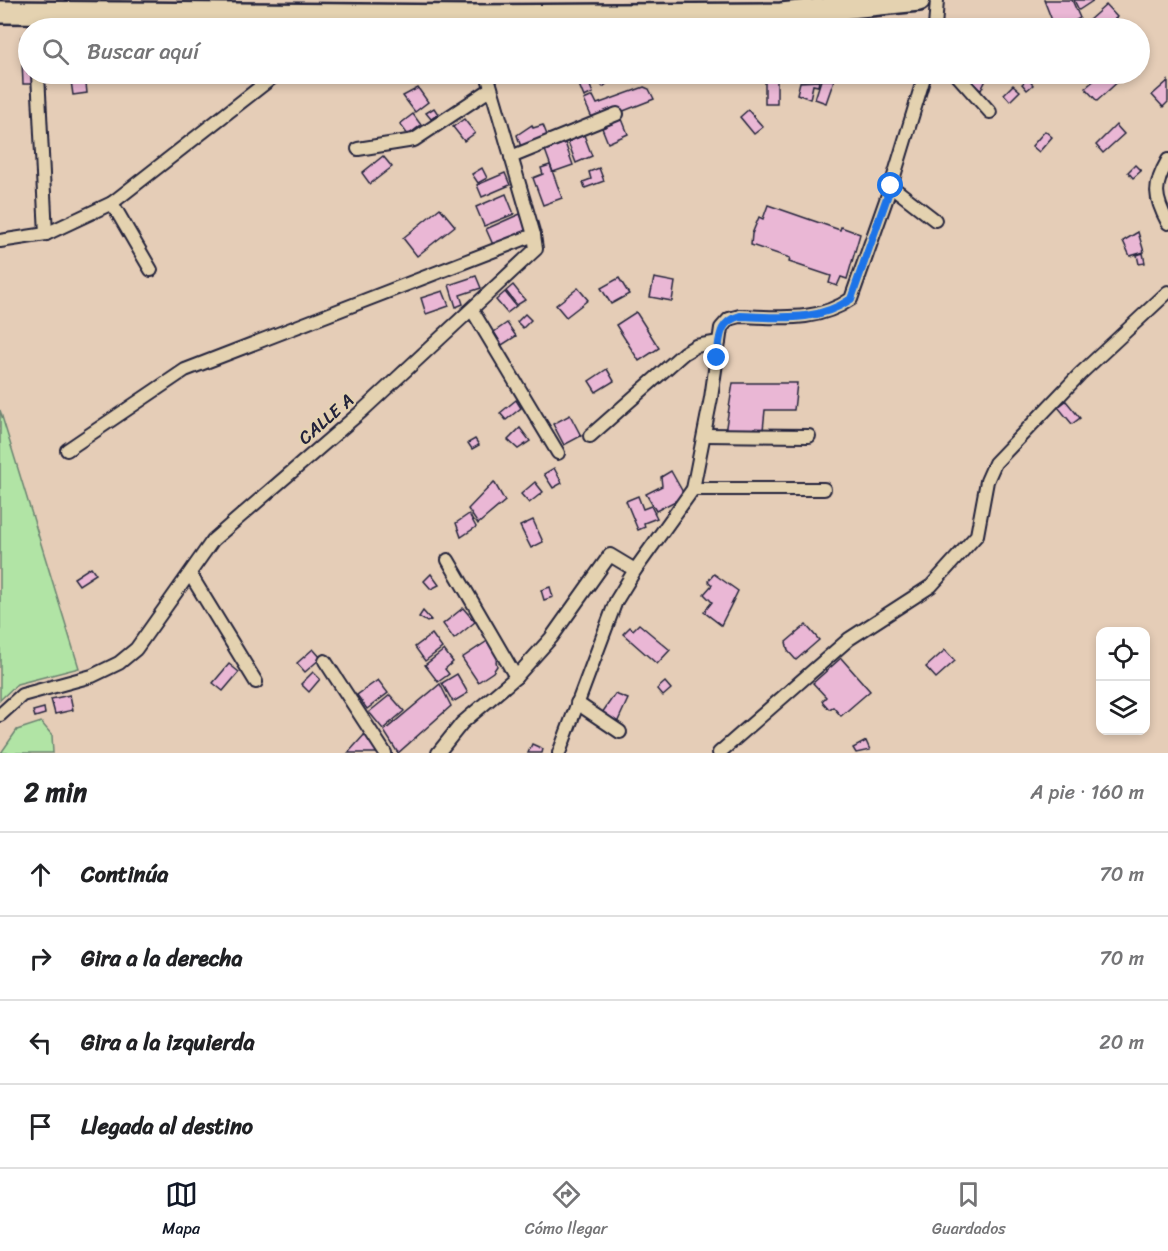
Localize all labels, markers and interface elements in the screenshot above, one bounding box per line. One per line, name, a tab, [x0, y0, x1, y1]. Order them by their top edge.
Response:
search box	[18, 18, 1150, 84]
text: Buscar aquí	[87, 32, 199, 71]
icon: search	[39, 35, 72, 68]
route start	[877, 172, 903, 198]
route end	[703, 344, 729, 370]
street label: CALLE A	[291, 385, 361, 453]
map controls	[1096, 627, 1150, 735]
button: locate	[1096, 627, 1150, 681]
button: layers	[1096, 681, 1150, 735]
text: 2 min	[24, 769, 87, 815]
text: A pie · 160 m	[1030, 775, 1144, 810]
text: Continúa	[81, 855, 168, 894]
text: 70 m	[1099, 857, 1144, 892]
icon: ahead	[24, 858, 57, 891]
text: Gira a la derecha	[81, 939, 242, 978]
text: 70 m	[1099, 941, 1144, 976]
icon: right	[24, 942, 57, 975]
text: Gira a la izquierda	[81, 1023, 254, 1062]
text: 20 m	[1099, 1025, 1144, 1060]
icon: left	[24, 1026, 57, 1059]
text: Llegada al destino	[81, 1107, 253, 1146]
icon: arrive	[24, 1110, 57, 1143]
tab: Mapa	[162, 1178, 200, 1243]
tab: Cómo llegar	[525, 1178, 607, 1243]
tab: Guardados	[932, 1178, 1006, 1243]

